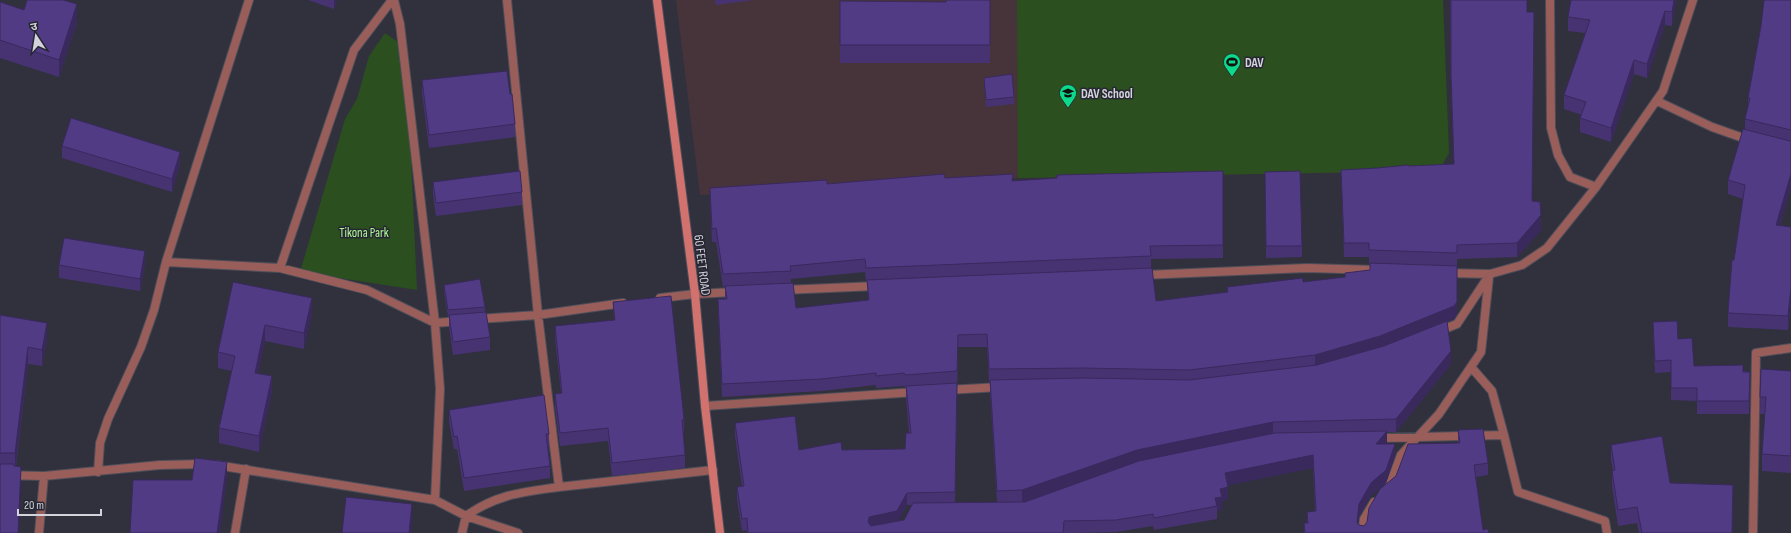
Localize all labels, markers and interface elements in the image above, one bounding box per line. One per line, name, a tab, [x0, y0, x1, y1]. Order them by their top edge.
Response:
north arrow	[16, 16, 56, 56]
text: उ	[30, 20, 39, 34]
sports icon: DAV	[1222, 52, 1242, 77]
place label: DAV	[1245, 55, 1264, 71]
school or university icon: DAV School	[1058, 83, 1078, 108]
place label: DAV School	[1081, 86, 1133, 102]
park label: Tikona Park	[339, 225, 389, 241]
street label: 60 FEET ROAD	[690, 234, 714, 296]
scale bar	[18, 491, 101, 517]
text: 20 m	[24, 498, 44, 513]

